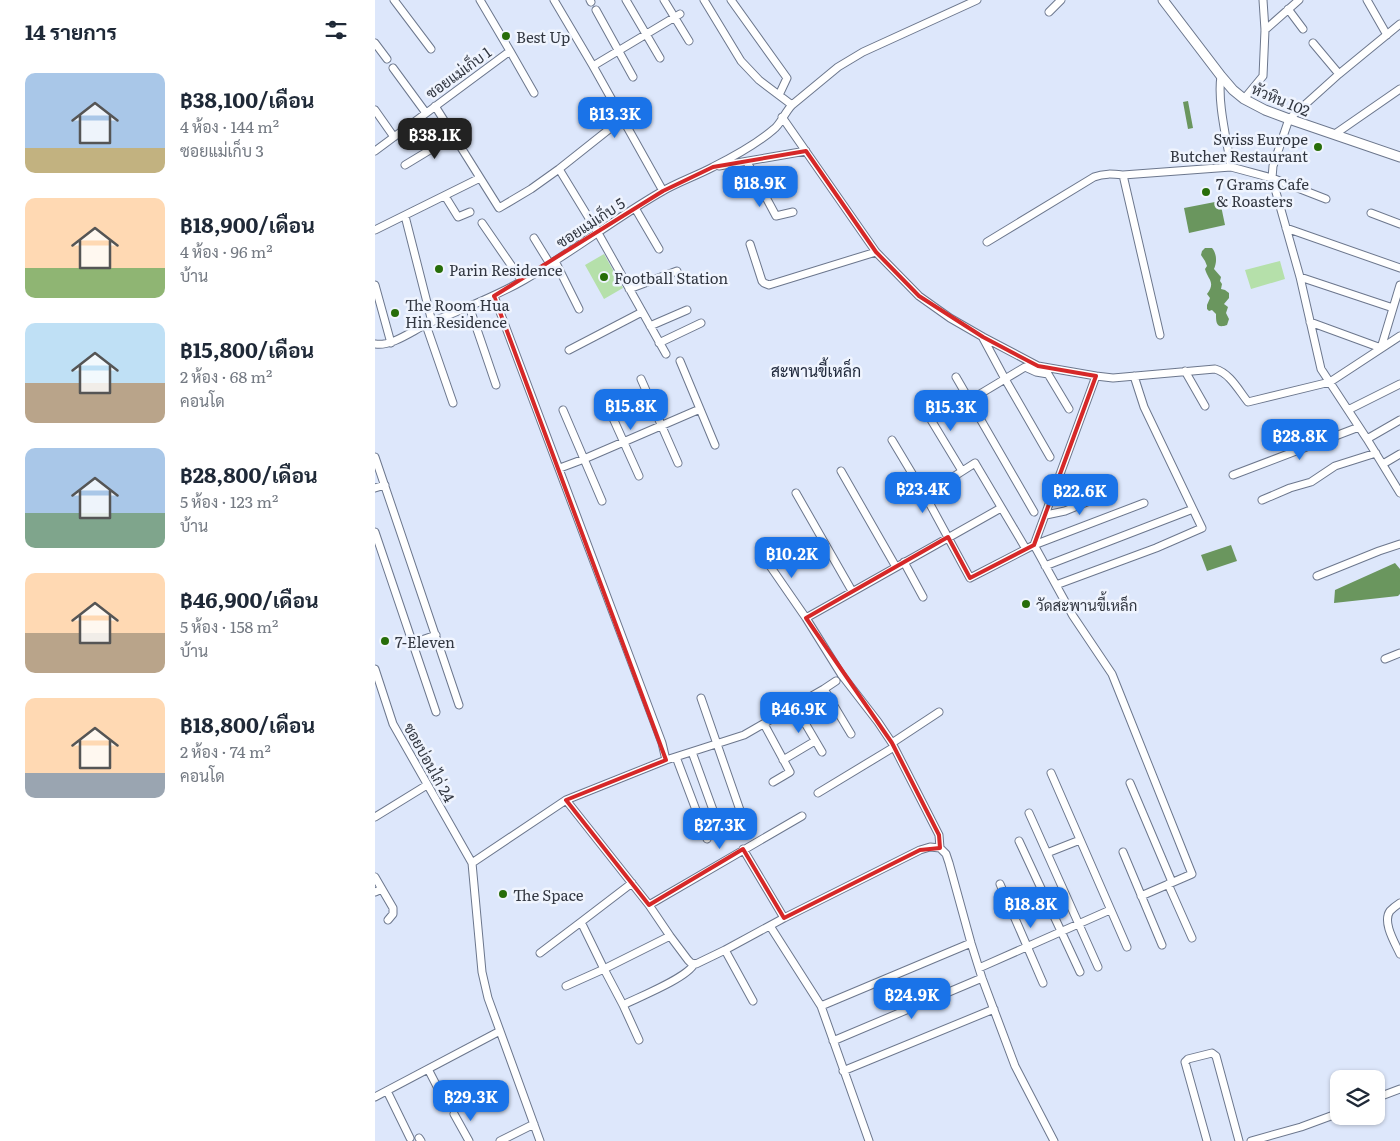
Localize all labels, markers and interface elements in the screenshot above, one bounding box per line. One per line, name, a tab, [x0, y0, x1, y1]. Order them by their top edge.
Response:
text: 14 รายการ	[25, 15, 117, 46]
icon: filters	[322, 16, 350, 44]
place label: Best Up	[516, 25, 570, 48]
marker: Best Up	[500, 30, 512, 42]
street label: ซอยแม่เก็บ 1	[420, 40, 496, 104]
street label: หัวหิน 102	[1248, 76, 1314, 122]
text: ฿38,100/เดือน	[180, 83, 314, 114]
icon: home	[65, 93, 125, 153]
pin: ฿13.3K	[574, 96, 656, 139]
text: ฿13.3K	[589, 101, 641, 125]
text: 4 ห้อง · 144 m²	[180, 114, 279, 138]
pin: ฿38.1K	[394, 118, 476, 160]
text: ฿38.1K	[409, 122, 461, 146]
place label: Swiss Europe Butcher Restaurant	[1170, 127, 1308, 167]
text: ซอยแม่เก็บ 3	[180, 138, 264, 162]
marker: Swiss Europe Butcher Restaurant	[1312, 141, 1324, 153]
pin: ฿18.9K	[719, 166, 801, 208]
text: ฿18.9K	[734, 170, 786, 194]
place label: 7 Grams Cafe & Roasters	[1216, 172, 1309, 212]
marker: 7 Grams Cafe & Roasters	[1200, 186, 1212, 198]
street label: ซอยแม่เก็บ 5	[551, 191, 629, 253]
text: ฿18,900/เดือน	[180, 208, 315, 239]
icon: home	[65, 218, 125, 278]
text: 4 ห้อง · 96 m²	[180, 239, 273, 263]
place label: Parin Residence	[449, 258, 563, 281]
text: บ้าน	[180, 263, 208, 287]
marker: Parin Residence	[433, 263, 445, 275]
place label: Football Station	[614, 266, 728, 289]
marker: Football Station	[598, 271, 610, 283]
place label: The Room Hua Hin Residence	[405, 293, 510, 333]
marker: The Room Hua Hin Residence	[389, 307, 401, 319]
text: ฿15,800/เดือน	[180, 333, 314, 364]
icon: home	[65, 343, 125, 403]
district label: สะพานขี้เหล็ก	[771, 357, 861, 382]
text: 2 ห้อง · 68 m²	[180, 364, 272, 388]
text: คอนโด	[180, 388, 225, 412]
pin: ฿15.8K	[590, 388, 672, 431]
pin: ฿15.3K	[910, 390, 992, 432]
text: ฿15.8K	[605, 393, 657, 417]
text: ฿15.3K	[925, 394, 977, 418]
pin: ฿28.8K	[1259, 418, 1341, 461]
text: ฿28.8K	[1273, 423, 1327, 447]
text: ฿28,800/เดือน	[180, 458, 318, 489]
icon: home	[65, 468, 125, 528]
pin: ฿23.4K	[882, 472, 964, 514]
pin: ฿22.6K	[1039, 474, 1121, 516]
text: ฿23.4K	[896, 476, 950, 500]
text: ฿22.6K	[1053, 478, 1107, 502]
text: 5 ห้อง · 123 m²	[180, 489, 278, 513]
text: บ้าน	[180, 513, 208, 537]
pin: ฿10.2K	[751, 536, 833, 579]
text: ฿10.2K	[766, 541, 818, 565]
text: ฿46,900/เดือน	[180, 583, 319, 614]
place label: วัดสะพานขี้เหล็ก	[1036, 591, 1137, 616]
icon: home	[65, 593, 125, 653]
marker: วัดสะพานขี้เหล็ก	[1020, 598, 1032, 610]
text: 5 ห้อง · 158 m²	[180, 614, 278, 638]
place label: 7-Eleven	[395, 630, 455, 653]
marker: 7-Eleven	[379, 635, 391, 647]
text: บ้าน	[180, 638, 208, 662]
pin: ฿46.9K	[758, 692, 840, 734]
text: ฿46.9K	[771, 696, 827, 720]
text: ฿18,800/เดือน	[180, 708, 315, 739]
icon: home	[65, 718, 125, 778]
street label: ซอยบ่อนไก่ 24	[399, 718, 461, 806]
text: 2 ห้อง · 74 m²	[180, 739, 271, 763]
text: คอนโด	[180, 763, 225, 787]
pin: ฿27.3K	[679, 808, 761, 850]
text: ฿27.3K	[694, 812, 746, 836]
place label: The Space	[513, 883, 584, 906]
pin: ฿18.8K	[990, 886, 1072, 929]
marker: The Space	[497, 888, 509, 900]
text: ฿18.8K	[1005, 891, 1057, 915]
pin: ฿24.9K	[871, 978, 953, 1020]
text: ฿24.9K	[885, 982, 939, 1006]
map controls	[1330, 1070, 1385, 1125]
button: layers	[1330, 1070, 1385, 1125]
pin: ฿29.3K	[430, 1080, 512, 1122]
text: ฿29.3K	[444, 1084, 498, 1108]

